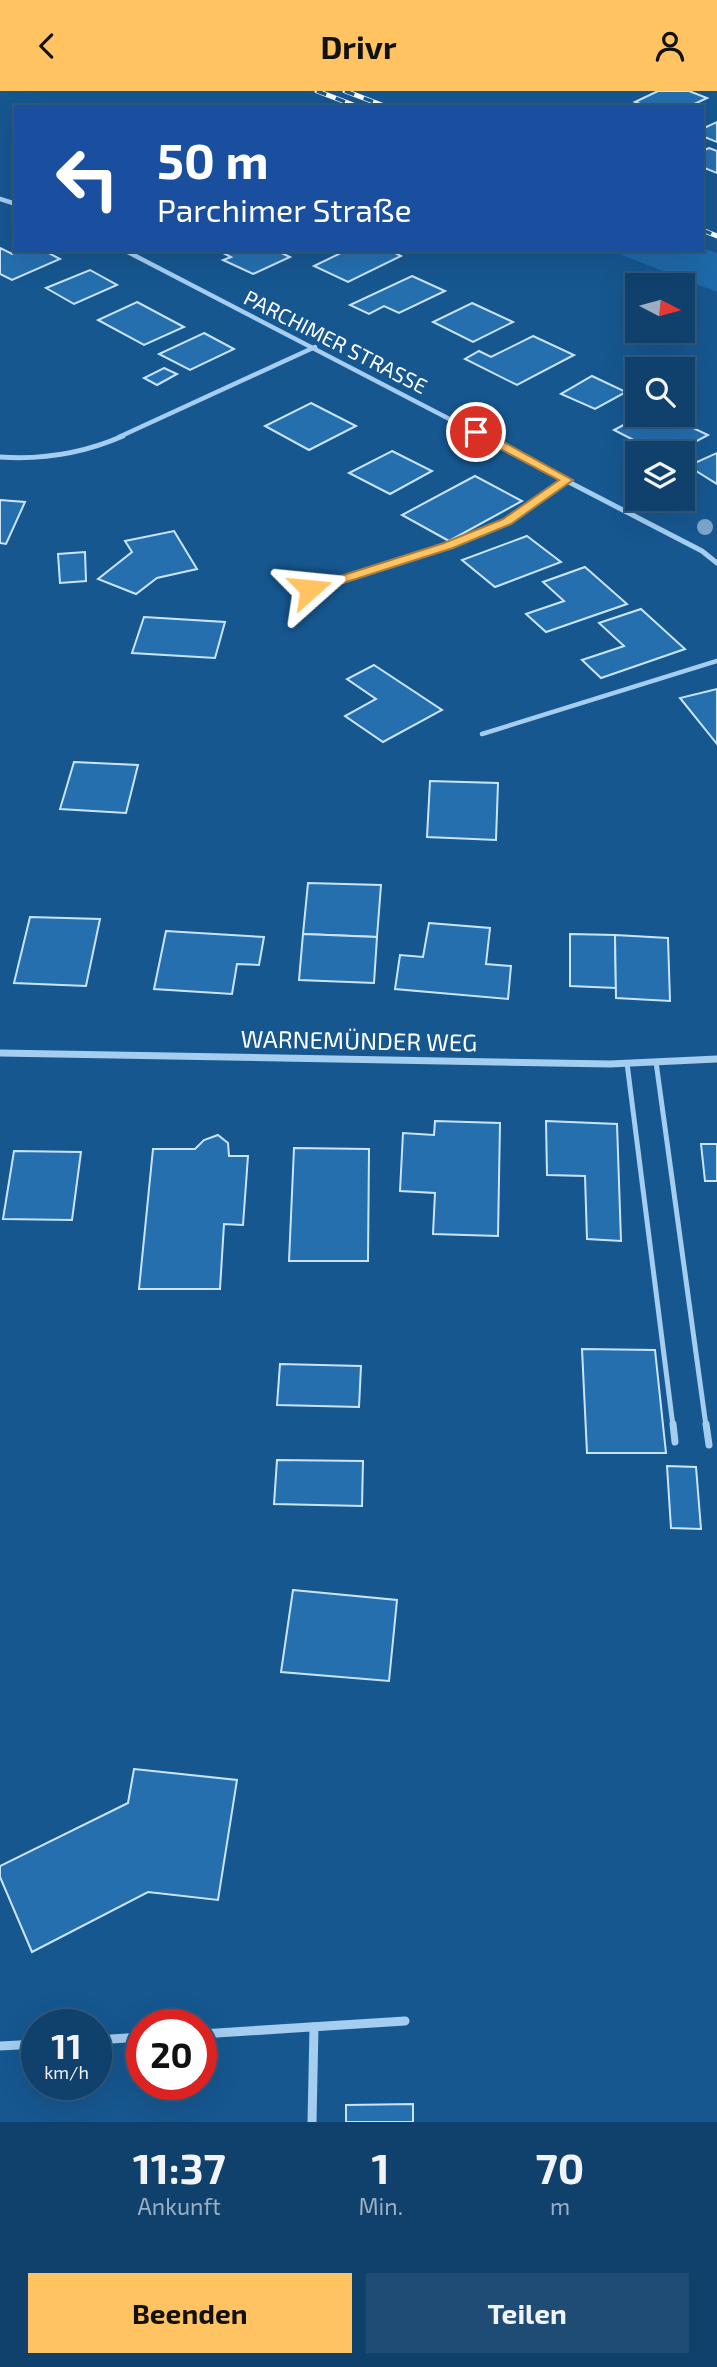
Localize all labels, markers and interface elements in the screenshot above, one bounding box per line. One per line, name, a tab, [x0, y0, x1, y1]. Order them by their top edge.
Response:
icon: back	[28, 27, 66, 65]
text: Drivr	[320, 27, 397, 65]
icon: person	[651, 27, 689, 65]
text: 50 m	[157, 130, 269, 189]
icon: left	[42, 133, 133, 224]
text: Parchimer Straße	[157, 190, 412, 228]
north arrow	[625, 273, 695, 343]
map controls	[625, 273, 695, 511]
street label: PARCHIMER STRASSE	[240, 284, 432, 398]
button: search	[625, 357, 695, 427]
pin	[446, 402, 506, 462]
icon: arrive	[457, 413, 495, 451]
button: layers	[625, 441, 695, 511]
position arrow	[273, 552, 347, 626]
street label: WARNEMÜNDER WEG	[240, 1023, 478, 1057]
speed limit sign: 20	[126, 2009, 217, 2100]
text: 11	[51, 2024, 82, 2066]
text: km/h	[44, 2061, 89, 2083]
text: 11:37	[133, 2142, 226, 2192]
text: 1	[372, 2142, 390, 2192]
text: 70	[536, 2142, 584, 2192]
text: Ankunft	[138, 2192, 221, 2220]
text: Min.	[358, 2192, 403, 2220]
text: m	[550, 2192, 570, 2220]
button: Beenden	[28, 2273, 352, 2353]
button: Teilen	[366, 2273, 689, 2353]

